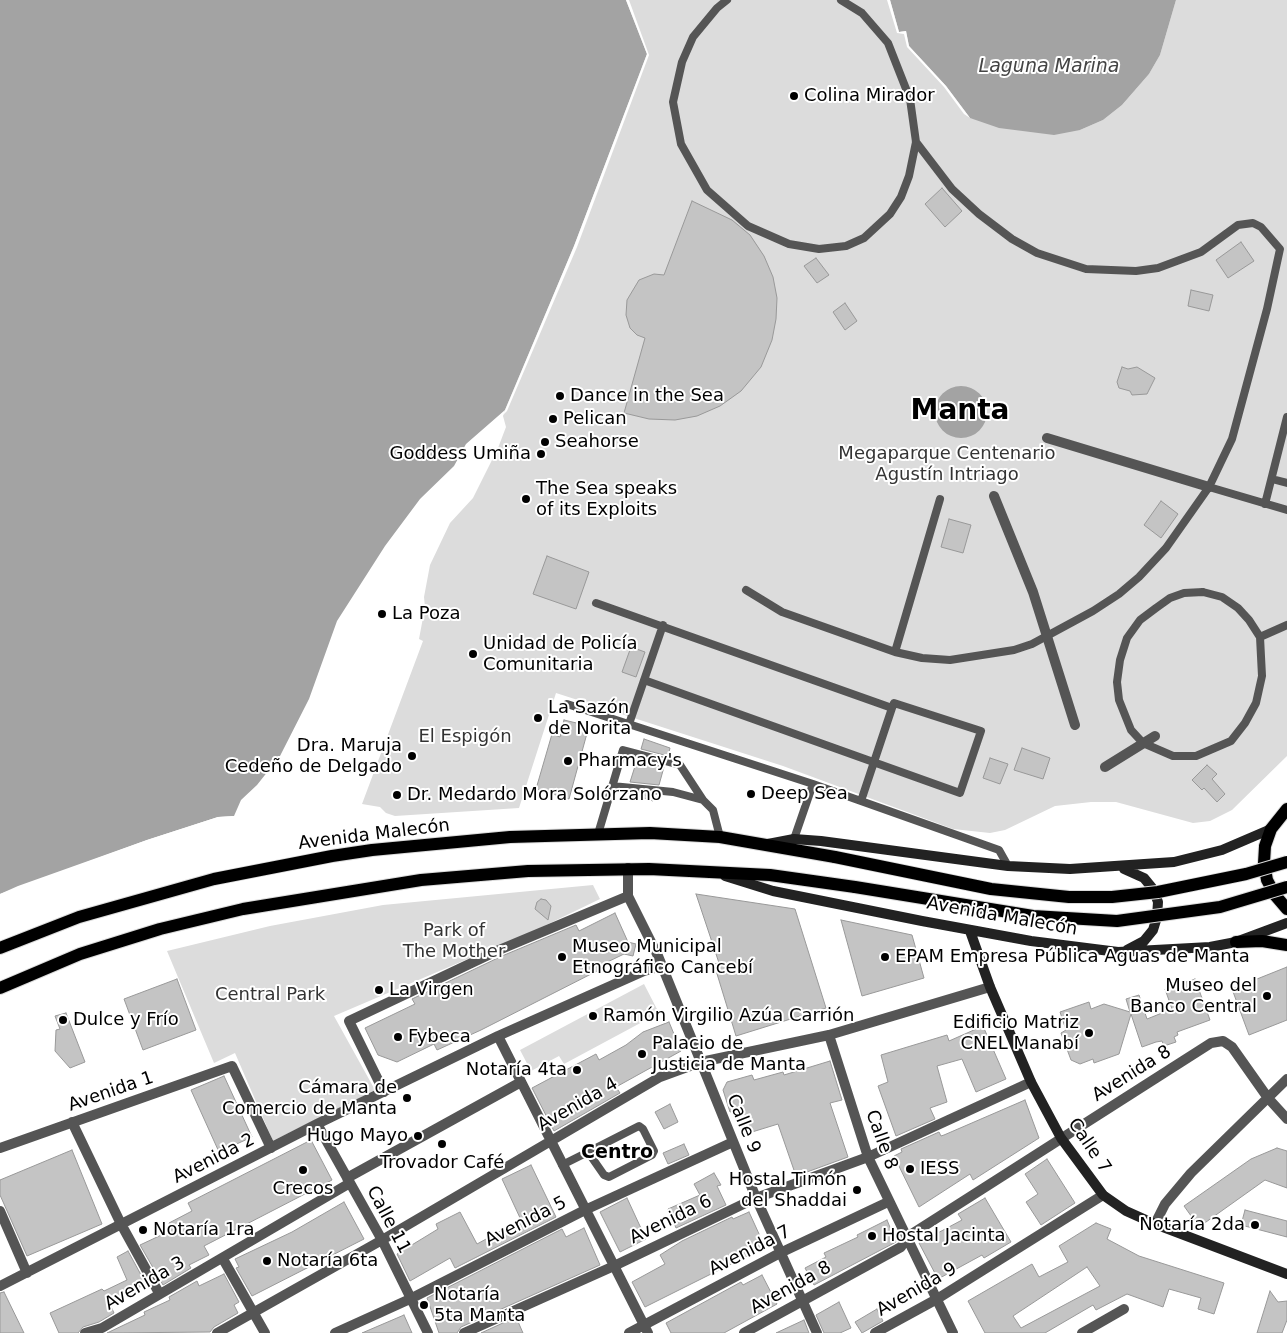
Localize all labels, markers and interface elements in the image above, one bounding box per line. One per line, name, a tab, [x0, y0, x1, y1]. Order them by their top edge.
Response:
water label: Laguna Marina	[979, 56, 1119, 78]
place label: Colina Mirador	[804, 85, 935, 107]
marker: Colina Mirador	[788, 90, 800, 102]
place label: Dance in the Sea	[570, 385, 724, 407]
marker: Dance in the Sea	[554, 390, 566, 402]
district label: Manta	[911, 395, 1009, 429]
place label: Pelican	[563, 408, 627, 430]
marker: Pelican	[547, 413, 559, 425]
place label: Seahorse	[555, 431, 639, 453]
marker: Seahorse	[539, 436, 551, 448]
place label: Goddess Umiña	[389, 443, 531, 465]
park label: Megaparque Centenario Agustín Intriago	[838, 443, 1056, 486]
marker: Goddess Umiña	[535, 448, 547, 460]
place label: The Sea speaks of its Exploits	[536, 478, 677, 520]
marker: The Sea speaks of its Exploits	[520, 493, 532, 505]
place label: La Poza	[392, 603, 460, 625]
marker: La Poza	[376, 608, 388, 620]
place label: Unidad de Policía Comunitaria	[483, 633, 638, 676]
marker: Unidad de Policía Comunitaria	[467, 648, 479, 660]
place label: La Sazón de Norita	[548, 697, 631, 740]
marker: La Sazón de Norita	[532, 712, 544, 724]
park label: El Espigón	[418, 726, 512, 748]
place label: Dra. Maruja Cedeño de Delgado	[225, 735, 402, 778]
marker: Dra. Maruja Cedeño de Delgado	[406, 750, 418, 762]
place label: Pharmacy's	[578, 750, 682, 772]
marker: Pharmacy's	[562, 755, 574, 767]
place label: Deep Sea	[761, 783, 848, 805]
place label: Dr. Medardo Mora Solórzano	[407, 784, 662, 806]
marker: Deep Sea	[745, 788, 757, 800]
marker: Dr. Medardo Mora Solórzano	[391, 789, 403, 801]
street label: Avenida Malecón	[297, 815, 451, 855]
street label: Avenida Malecón	[925, 893, 1079, 941]
park label: Park of The Mother	[403, 920, 505, 962]
place label: Museo Municipal Etnográfico Cancebí	[572, 936, 753, 979]
place label: EPAM Empresa Pública Aguas de Manta	[895, 946, 1250, 968]
marker: Museo Municipal Etnográfico Cancebí	[556, 951, 568, 963]
marker: EPAM Empresa Pública Aguas de Manta	[879, 951, 891, 963]
place label: Museo del Banco Central	[1130, 975, 1257, 1018]
place label: La Virgen	[389, 979, 474, 1001]
park label: Central Park	[215, 984, 325, 1006]
marker: La Virgen	[373, 984, 385, 996]
marker: Museo del Banco Central	[1261, 990, 1273, 1002]
place label: Ramón Virgilio Azúa Carrión	[603, 1005, 854, 1027]
place label: Dulce y Frío	[73, 1009, 179, 1031]
marker: Ramón Virgilio Azúa Carrión	[587, 1010, 599, 1022]
place label: Edificio Matriz CNEL Manabí	[953, 1012, 1079, 1054]
marker: Dulce y Frío	[57, 1014, 69, 1026]
place label: Fybeca	[408, 1026, 471, 1048]
marker: Edificio Matriz CNEL Manabí	[1083, 1027, 1095, 1039]
marker: Fybeca	[392, 1031, 404, 1043]
place label: Palacio de Justicia de Manta	[652, 1033, 806, 1076]
street label: Avenida 8	[1089, 1041, 1175, 1107]
marker: Palacio de Justicia de Manta	[636, 1048, 648, 1060]
place label: Notaría 4ta	[466, 1059, 567, 1081]
marker: Notaría 4ta	[571, 1064, 583, 1076]
street label: Avenida 1	[65, 1067, 157, 1117]
street label: Avenida 4	[534, 1073, 622, 1137]
place label: Cámara de Comercio de Manta	[222, 1077, 397, 1120]
street label: Calle 9	[721, 1091, 765, 1157]
marker: Cámara de Comercio de Manta	[401, 1092, 413, 1104]
street label: Calle 8	[860, 1107, 902, 1173]
street label: Calle 7	[1063, 1114, 1115, 1178]
place label: Hugo Mayo	[307, 1125, 408, 1147]
street label: Avenida 2	[169, 1129, 259, 1189]
marker: Hugo Mayo	[412, 1130, 424, 1142]
marker: Trovador Café	[436, 1138, 448, 1150]
district label: Centro	[581, 1142, 653, 1164]
place label: Trovador Café	[380, 1152, 504, 1174]
place label: IESS	[920, 1158, 960, 1180]
marker: IESS	[904, 1163, 916, 1175]
marker: Crecos	[297, 1164, 309, 1176]
place label: Hostal Timón del Shaddai	[729, 1169, 847, 1212]
place label: Crecos	[273, 1178, 333, 1200]
street label: Calle 11	[361, 1183, 415, 1257]
marker: Hostal Timón del Shaddai	[851, 1184, 863, 1196]
street label: Avenida 6	[626, 1191, 716, 1249]
street label: Avenida 5	[481, 1192, 571, 1252]
place label: Notaría 2da	[1139, 1214, 1245, 1236]
place label: Notaría 1ra	[153, 1219, 255, 1241]
marker: Notaría 2da	[1249, 1219, 1261, 1231]
street label: Avenida 7	[705, 1221, 795, 1281]
marker: Notaría 1ra	[137, 1224, 149, 1236]
place label: Hostal Jacinta	[882, 1225, 1005, 1247]
marker: Hostal Jacinta	[866, 1230, 878, 1242]
place label: Notaría 6ta	[277, 1250, 378, 1272]
street label: Avenida 3	[101, 1252, 189, 1316]
marker: Notaría 6ta	[261, 1255, 273, 1267]
street label: Avenida 8	[747, 1257, 835, 1319]
street label: Avenida 9	[873, 1258, 961, 1322]
place label: Notaría 5ta Manta	[434, 1284, 525, 1326]
marker: Notaría 5ta Manta	[418, 1299, 430, 1311]

